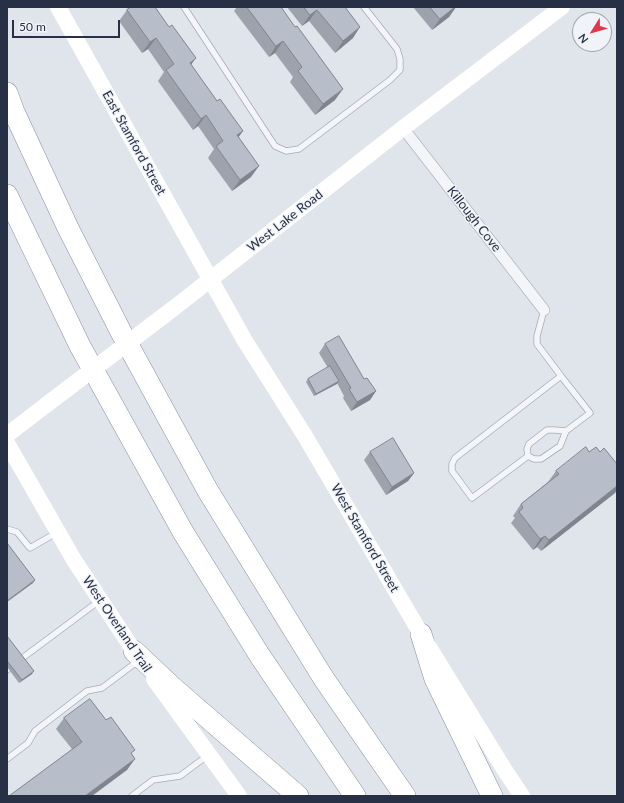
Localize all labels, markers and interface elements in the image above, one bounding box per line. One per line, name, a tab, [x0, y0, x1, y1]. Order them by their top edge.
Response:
scale bar	[14, 12, 122, 38]
north arrow	[572, 12, 612, 52]
text: 50 m	[19, 19, 46, 34]
text: N	[575, 32, 591, 46]
street label: East Stamford Street	[99, 88, 169, 198]
street label: Killough Cove	[444, 183, 504, 255]
street label: West Lake Road	[244, 187, 326, 255]
street label: West Stamford Street	[328, 481, 402, 595]
street label: West Overland Trail	[79, 573, 155, 675]

